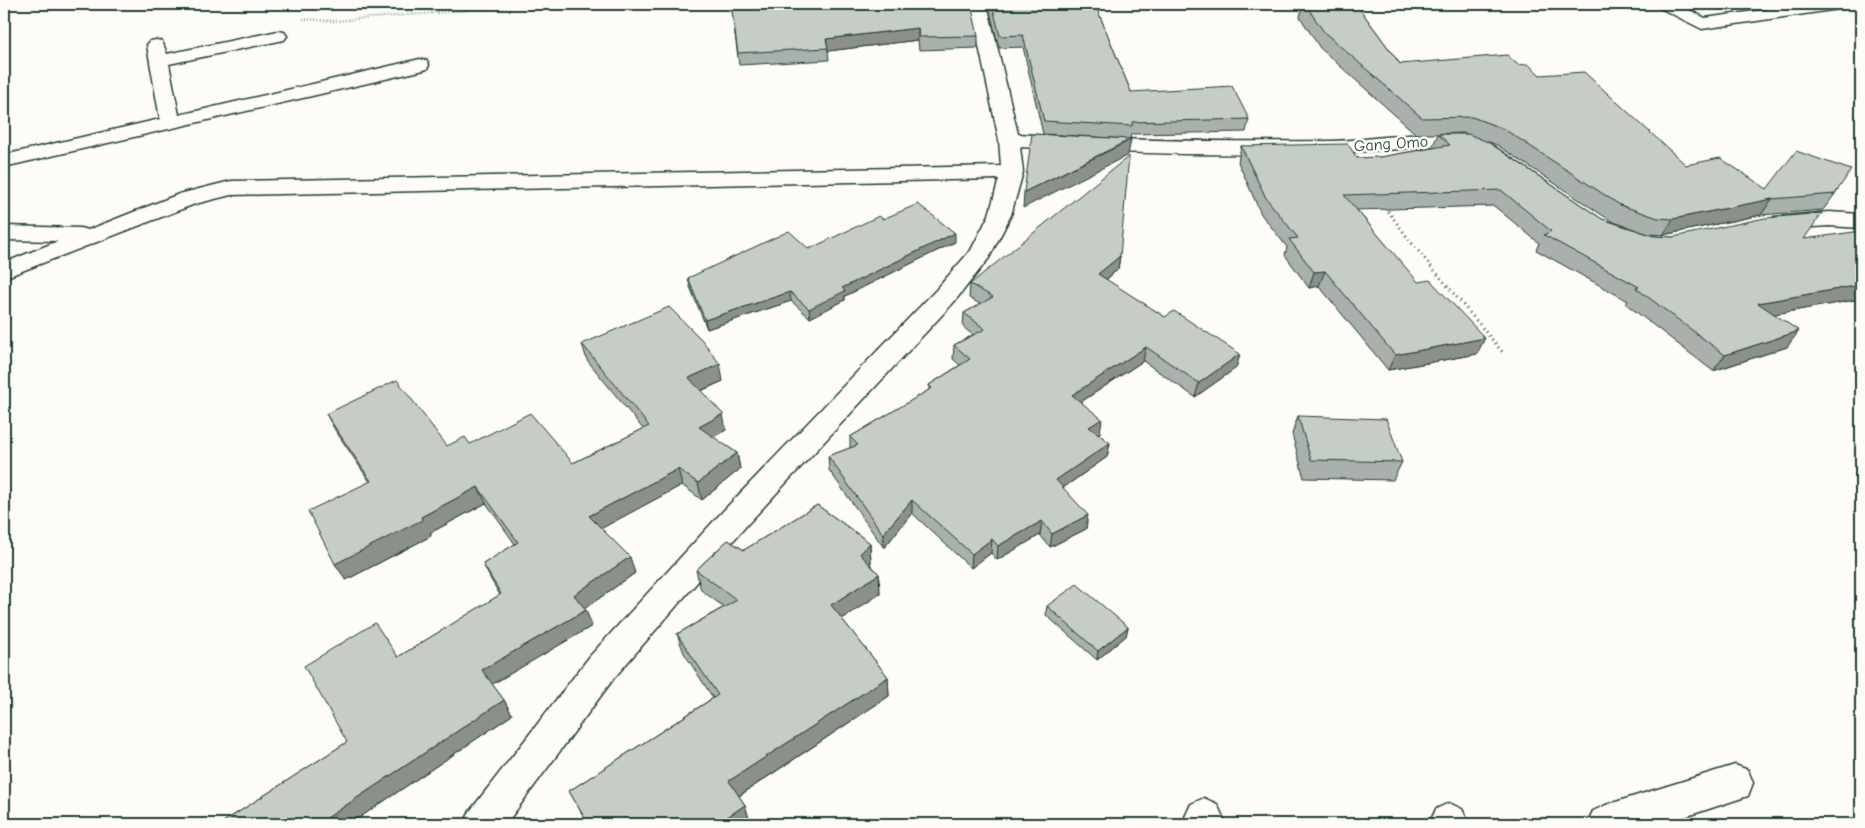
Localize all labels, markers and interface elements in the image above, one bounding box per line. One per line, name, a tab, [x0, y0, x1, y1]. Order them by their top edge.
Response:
street label: Gang Omo	[1353, 132, 1429, 156]

